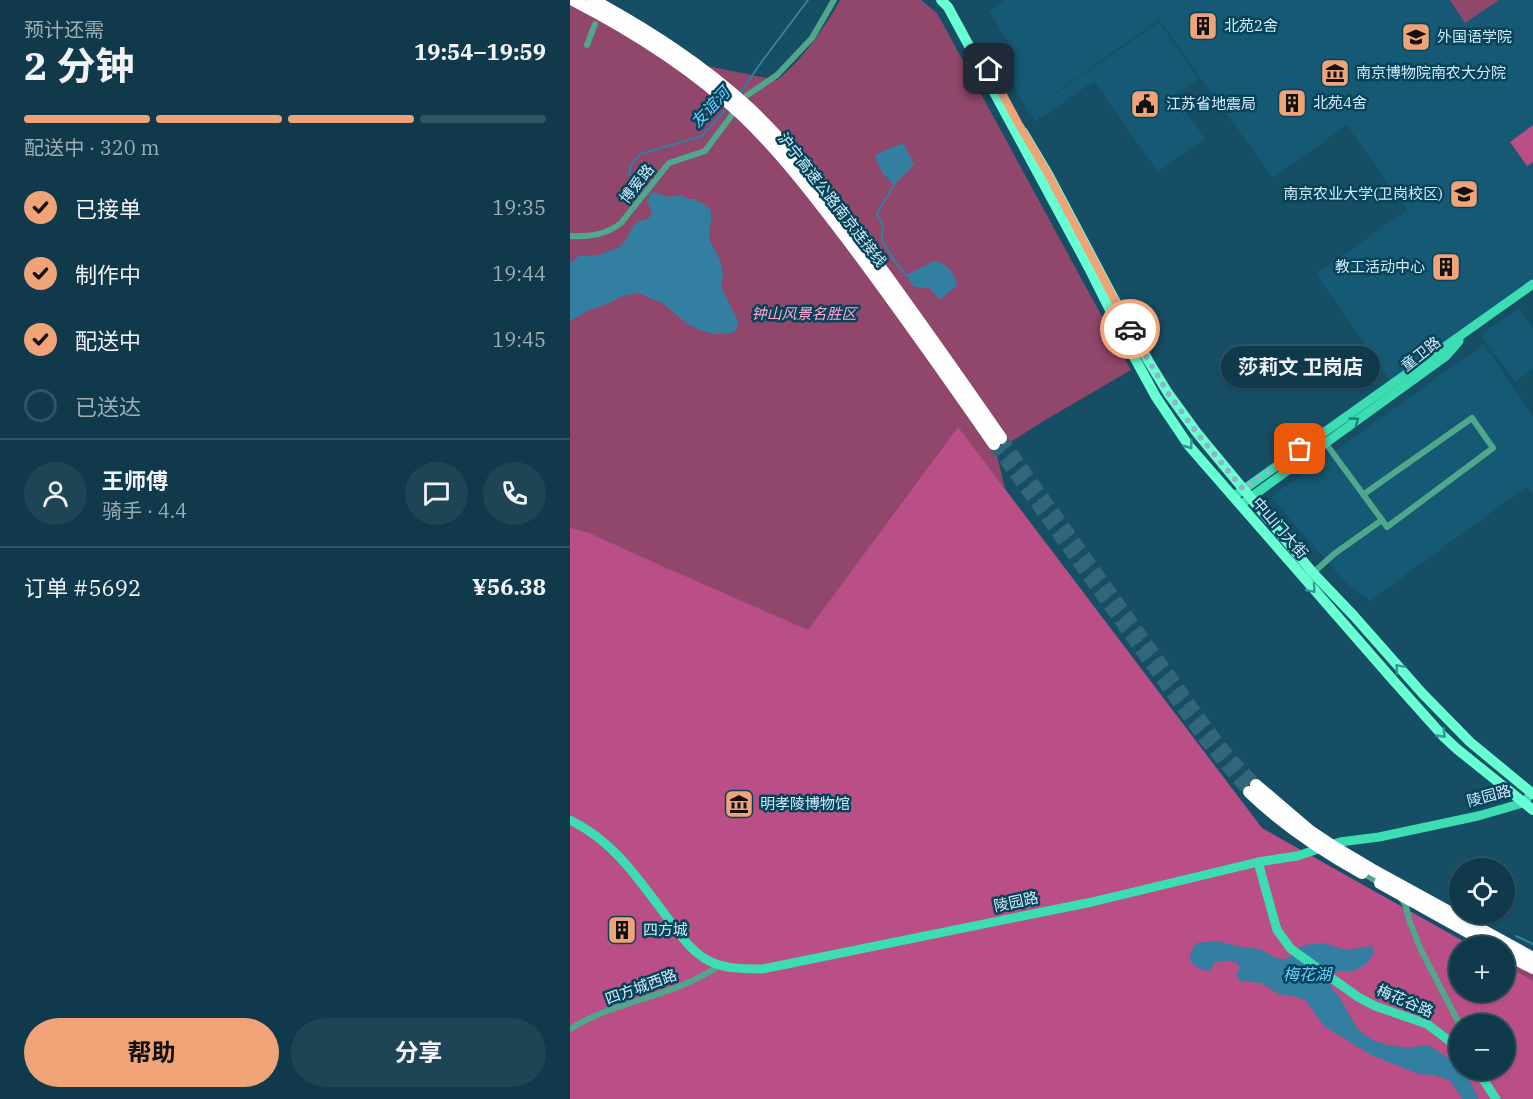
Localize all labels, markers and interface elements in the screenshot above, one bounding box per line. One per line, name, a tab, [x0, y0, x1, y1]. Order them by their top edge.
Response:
building icon: 北苑2舍	[1187, 10, 1219, 42]
text: 预计还需	[24, 16, 104, 43]
place label: 北苑2舍	[1224, 16, 1278, 35]
school or university icon: 外国语学院	[1400, 21, 1432, 53]
place label: 外国语学院	[1437, 27, 1512, 46]
text: 19:54–19:59	[414, 37, 546, 66]
text: 2 分钟	[24, 40, 134, 91]
pin	[963, 43, 1014, 94]
icon: home	[972, 52, 1005, 85]
museum icon: 南京博物院南农大分院	[1319, 57, 1351, 89]
place label: 南京博物院南农大分院	[1356, 63, 1506, 82]
water label: 友谊河	[686, 80, 736, 131]
building icon: 北苑4舍	[1276, 87, 1308, 119]
public building icon: 江苏省地震局	[1129, 88, 1161, 120]
place label: 北苑4舍	[1313, 93, 1367, 112]
place label: 江苏省地震局	[1166, 94, 1256, 113]
street label: 沪宁高速公路南京连接线	[774, 129, 891, 271]
text: 配送中 · 320 m	[24, 134, 159, 161]
street label: 博爱路	[615, 160, 658, 207]
school or university icon: 南京农业大学(卫岗校区)	[1448, 178, 1480, 210]
place label: 南京农业大学(卫岗校区)	[1283, 184, 1443, 203]
icon: check	[24, 191, 57, 224]
text: 已接单	[75, 194, 141, 223]
text: 19:35	[492, 194, 546, 221]
building icon: 教工活动中心	[1430, 251, 1462, 283]
icon: check	[24, 257, 57, 290]
place label: 教工活动中心	[1335, 257, 1425, 276]
text: 制作中	[75, 260, 141, 289]
text: 19:44	[492, 260, 546, 287]
courier	[1100, 299, 1160, 359]
park label: 钟山风景名胜区	[751, 304, 858, 323]
icon: car	[1114, 313, 1147, 346]
icon: check	[24, 323, 57, 356]
text: 配送中	[75, 326, 141, 355]
text: 19:45	[492, 326, 546, 353]
street label: 童卫路	[1397, 332, 1444, 375]
callout: 莎莉文 卫岗店	[1220, 347, 1380, 389]
text: 莎莉文 卫岗店	[1238, 353, 1363, 380]
text: 已送达	[75, 392, 141, 421]
one-way arrow	[1348, 417, 1359, 428]
pin	[1274, 423, 1325, 474]
icon: bag	[1283, 432, 1316, 465]
one-way arrow	[1182, 438, 1193, 449]
button: person	[24, 462, 87, 525]
button: chat	[405, 462, 468, 525]
button: phone	[483, 462, 546, 525]
text: 王师傅	[102, 466, 168, 495]
street label: 中山门大街	[1249, 493, 1312, 562]
text: 骑手 · 4.4	[102, 497, 187, 524]
text: ¥56.38	[472, 572, 546, 601]
text: 订单 #5692	[24, 573, 141, 602]
one-way arrow	[1305, 582, 1316, 593]
one-way arrow	[1395, 664, 1406, 675]
one-way arrow	[1435, 728, 1446, 738]
street label: 陵园路	[1465, 781, 1513, 811]
museum icon: 明孝陵博物馆	[723, 788, 755, 820]
place label: 明孝陵博物馆	[760, 794, 850, 813]
map controls	[1449, 858, 1515, 1080]
button: locate	[1449, 858, 1515, 924]
street label: 陵园路	[992, 888, 1040, 915]
building icon: 四方城	[606, 914, 638, 946]
place label: 四方城	[643, 920, 688, 939]
button: +	[1449, 936, 1515, 1002]
water label: 梅花湖	[1283, 964, 1334, 984]
street label: 四方城西路	[602, 965, 679, 1008]
street label: 梅花谷路	[1374, 980, 1437, 1021]
button: −	[1449, 1014, 1515, 1080]
button: 帮助	[24, 1018, 279, 1087]
button: 分享	[291, 1018, 546, 1087]

